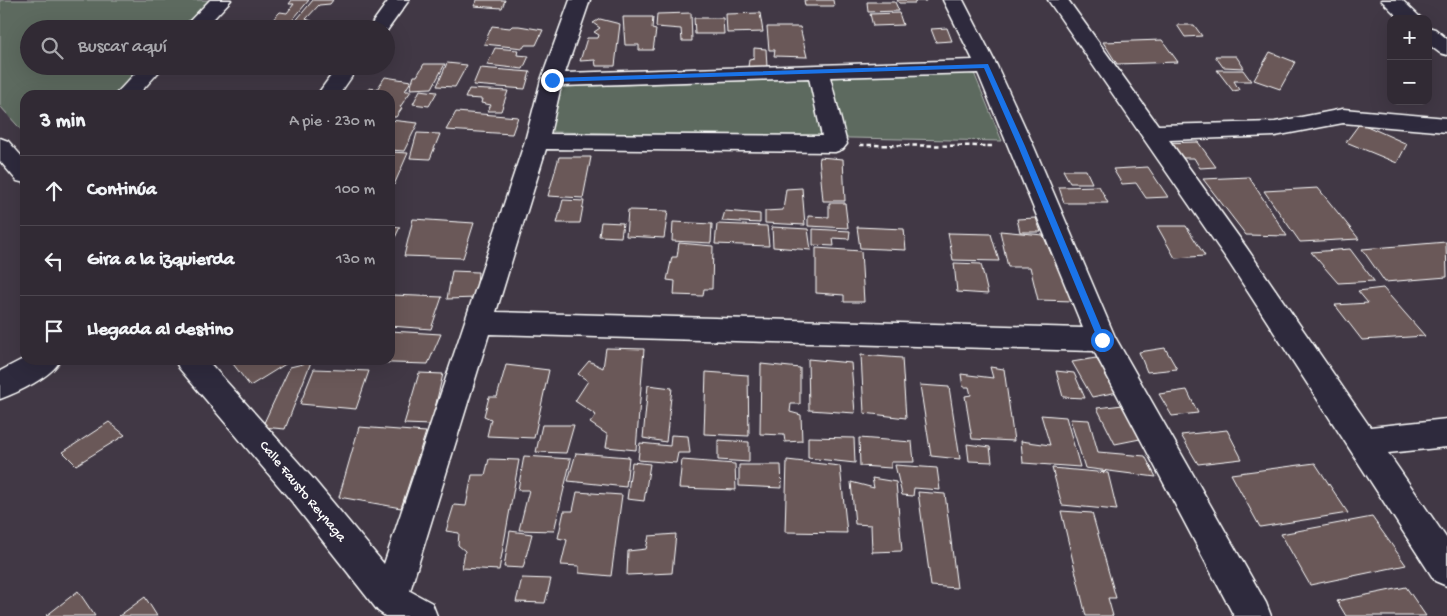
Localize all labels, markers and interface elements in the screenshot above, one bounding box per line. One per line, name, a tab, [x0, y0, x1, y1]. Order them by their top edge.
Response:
map controls	[1387, 15, 1432, 105]
button: +	[1387, 15, 1432, 60]
search box	[20, 20, 395, 75]
icon: search	[38, 34, 66, 62]
text: Buscar aquí	[78, 36, 167, 59]
button: −	[1387, 60, 1432, 105]
route end	[541, 69, 564, 92]
text: 3 min	[40, 110, 85, 135]
text: A pie · 230 m	[289, 113, 375, 132]
icon: ahead	[40, 177, 68, 205]
text: Continúa	[87, 179, 157, 202]
text: 100 m	[335, 181, 375, 200]
icon: left	[40, 247, 68, 275]
text: Gira a la izquierda	[87, 249, 234, 272]
text: 130 m	[336, 251, 375, 270]
icon: arrive	[40, 317, 68, 345]
text: Llegada al destino	[87, 319, 233, 342]
route start	[1091, 329, 1114, 352]
street label: Calle Fausto Reynaga	[255, 438, 350, 547]

